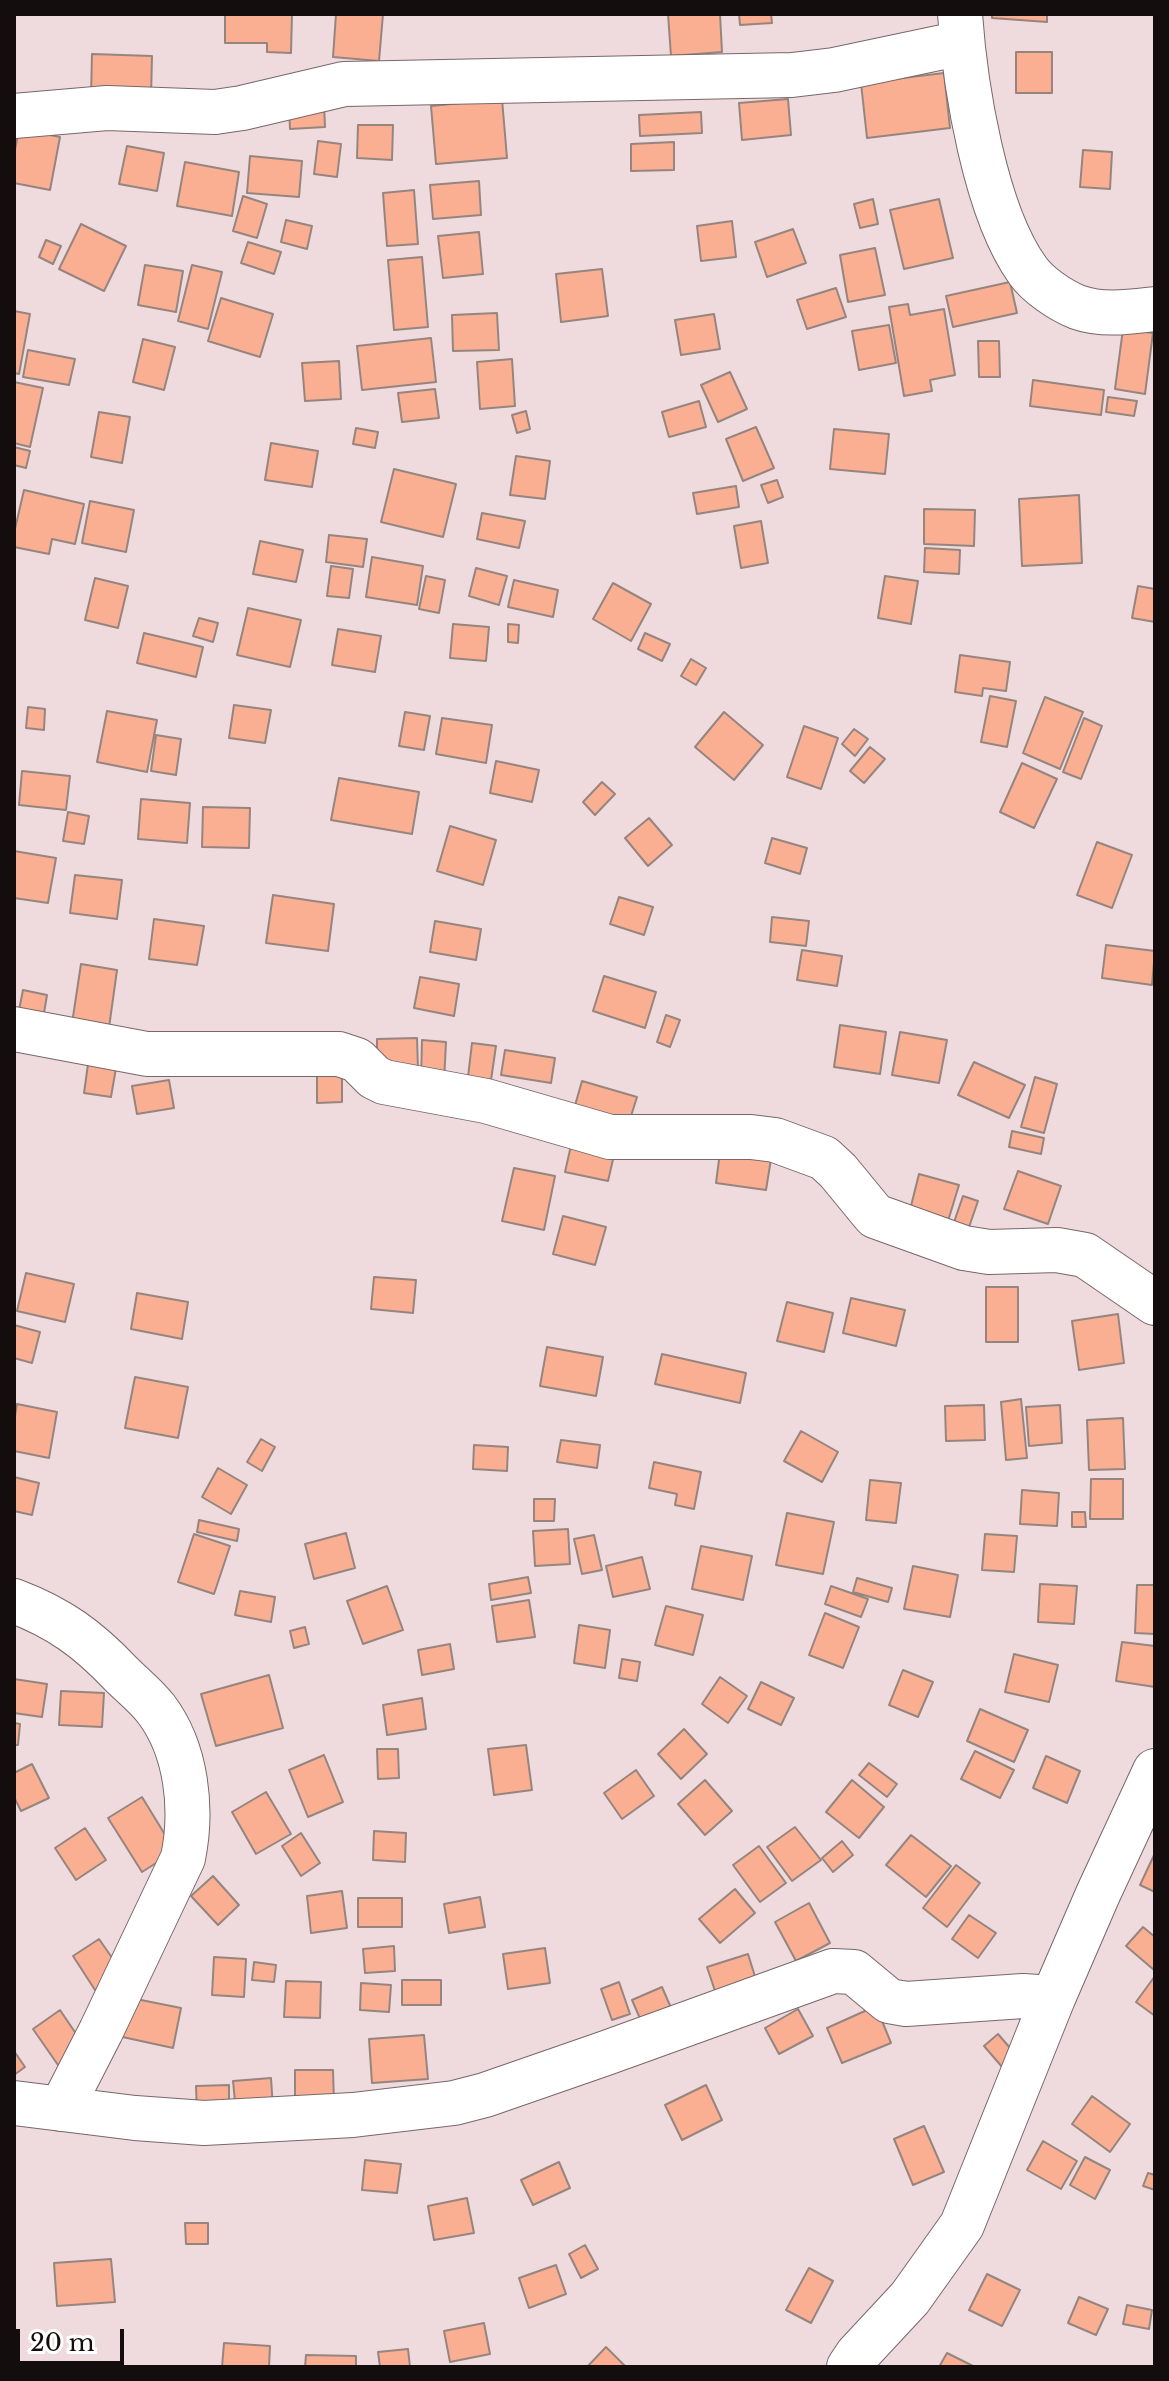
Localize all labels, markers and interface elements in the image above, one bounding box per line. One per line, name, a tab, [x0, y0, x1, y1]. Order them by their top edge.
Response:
scale bar	[20, 2313, 128, 2363]
text: 20 m	[30, 2328, 95, 2357]

